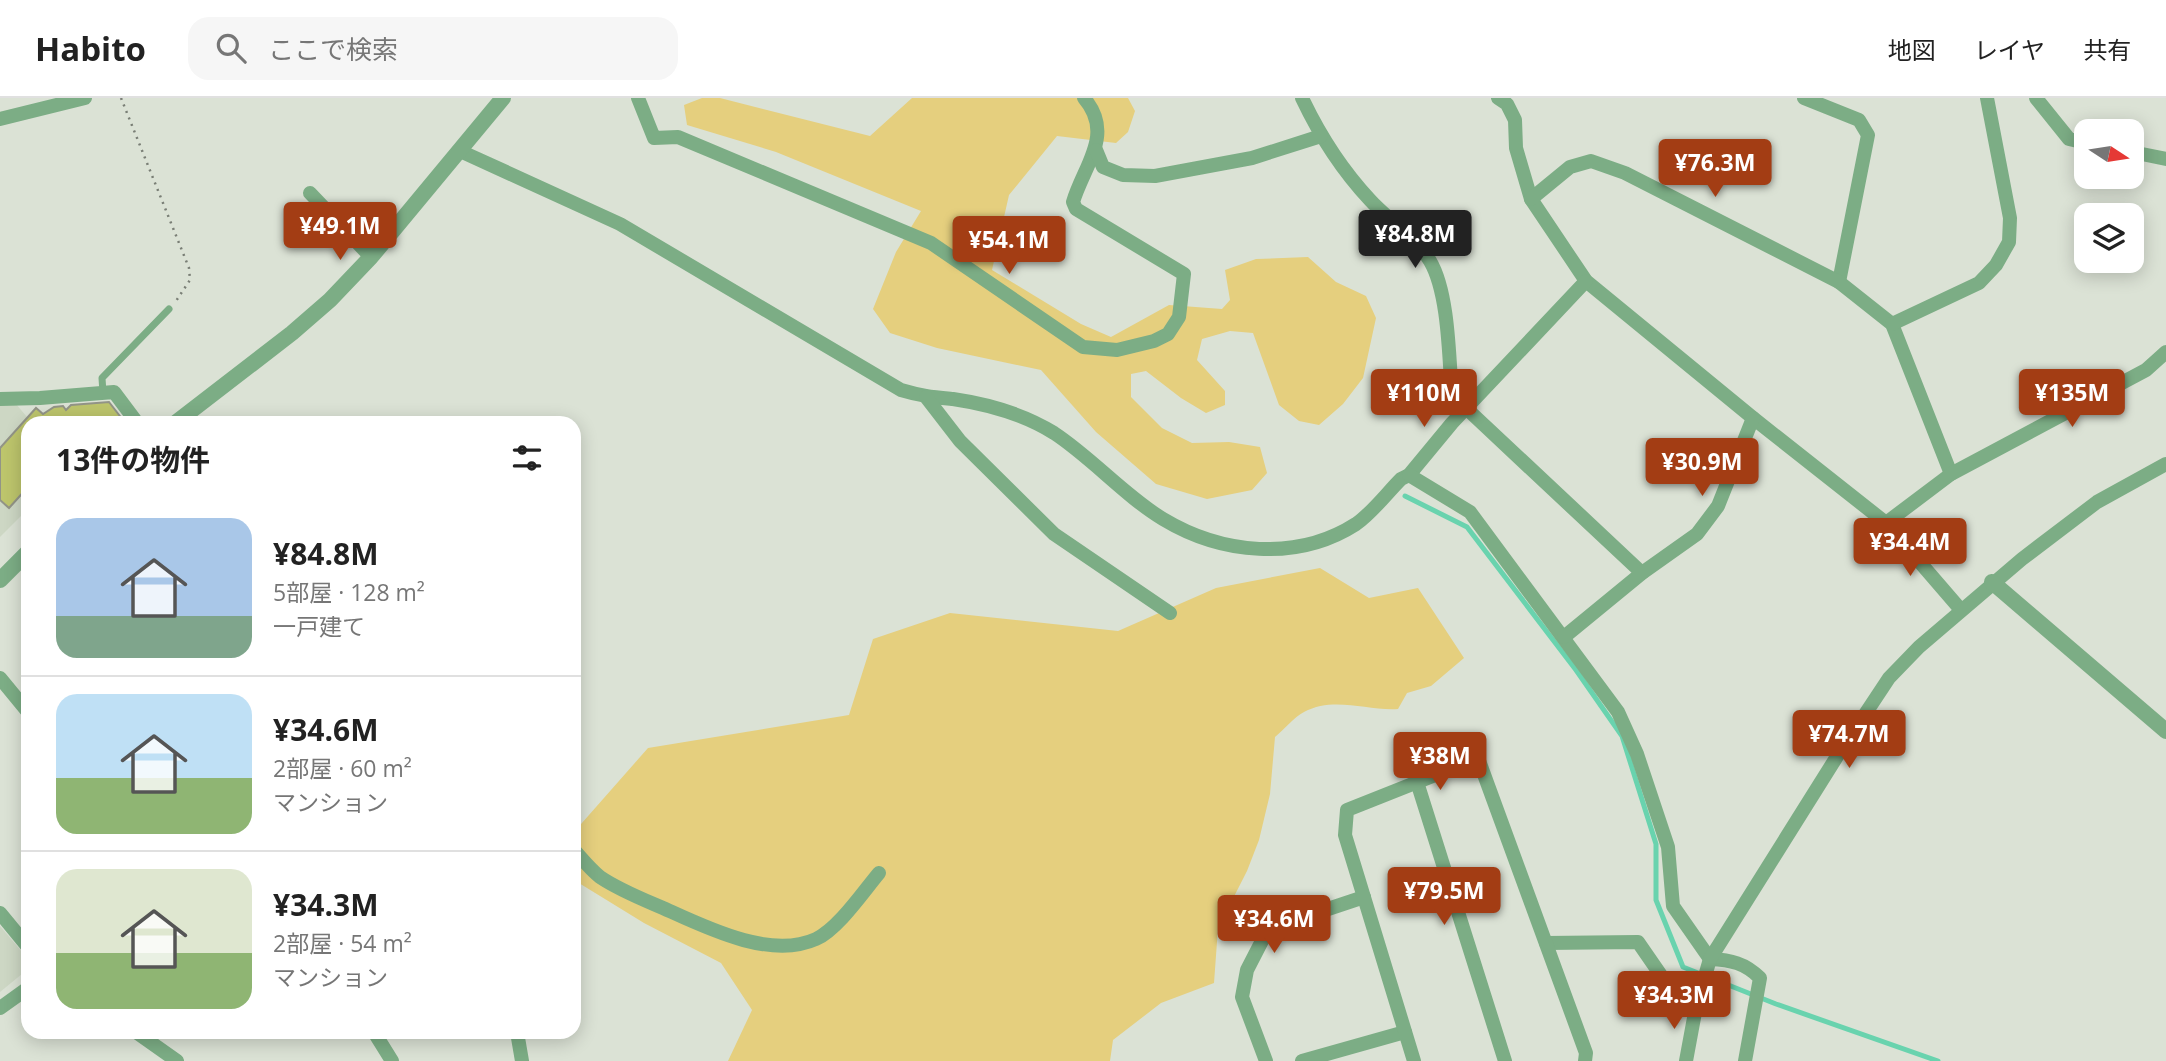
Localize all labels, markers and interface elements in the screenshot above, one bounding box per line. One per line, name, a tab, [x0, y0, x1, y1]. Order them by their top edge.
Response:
search box	[188, 17, 678, 80]
text: Habito	[35, 26, 146, 71]
icon: search	[212, 29, 250, 67]
text: ここで検索	[268, 31, 398, 67]
text: 地図	[1888, 33, 1936, 66]
text: レイヤ	[1974, 33, 2045, 66]
text: 共有	[2083, 33, 2131, 66]
north arrow	[2074, 119, 2144, 189]
map controls	[2074, 119, 2144, 273]
pin: ¥76.3M	[1658, 140, 1772, 199]
text: ¥76.3M	[1675, 146, 1755, 178]
pin: ¥49.1M	[283, 202, 397, 262]
button: layers	[2074, 203, 2144, 273]
text: ¥49.1M	[300, 209, 380, 241]
pin: ¥84.8M	[1358, 211, 1472, 270]
pin: ¥54.1M	[952, 216, 1066, 276]
text: ¥84.8M	[1375, 217, 1455, 249]
text: ¥54.1M	[969, 223, 1049, 255]
pin: ¥110M	[1375, 370, 1473, 429]
pin: ¥135M	[2023, 370, 2121, 429]
text: ¥110M	[1387, 376, 1461, 408]
text: ¥135M	[2035, 376, 2109, 408]
pin: ¥30.9M	[1645, 438, 1759, 498]
text: 13件の物件	[56, 439, 210, 480]
icon: filters	[508, 439, 546, 477]
text: ¥30.9M	[1662, 445, 1742, 477]
pin: ¥34.4M	[1853, 518, 1967, 578]
text: ¥34.4M	[1870, 525, 1950, 557]
text: ¥84.8M	[273, 533, 378, 574]
icon: home	[112, 546, 196, 630]
text: 5部屋 · 128 m²	[273, 576, 425, 608]
text: 一戸建て	[273, 610, 365, 642]
text: ¥34.6M	[273, 709, 378, 750]
pin: ¥74.7M	[1792, 710, 1906, 770]
text: ¥74.7M	[1809, 717, 1889, 749]
icon: home	[112, 722, 196, 806]
pin: ¥38M	[1399, 732, 1481, 792]
text: ¥38M	[1409, 739, 1471, 771]
text: 2部屋 · 60 m²	[273, 752, 412, 784]
text: マンション	[273, 786, 388, 818]
pin: ¥79.5M	[1387, 868, 1501, 927]
text: ¥79.5M	[1404, 874, 1484, 906]
text: ¥34.3M	[273, 884, 378, 925]
pin: ¥34.6M	[1217, 896, 1331, 955]
icon: home	[112, 897, 196, 981]
text: ¥34.6M	[1234, 902, 1314, 934]
text: 2部屋 · 54 m²	[273, 927, 412, 959]
text: マンション	[273, 961, 388, 993]
pin: ¥34.3M	[1617, 972, 1731, 1031]
text: ¥34.3M	[1634, 978, 1714, 1010]

